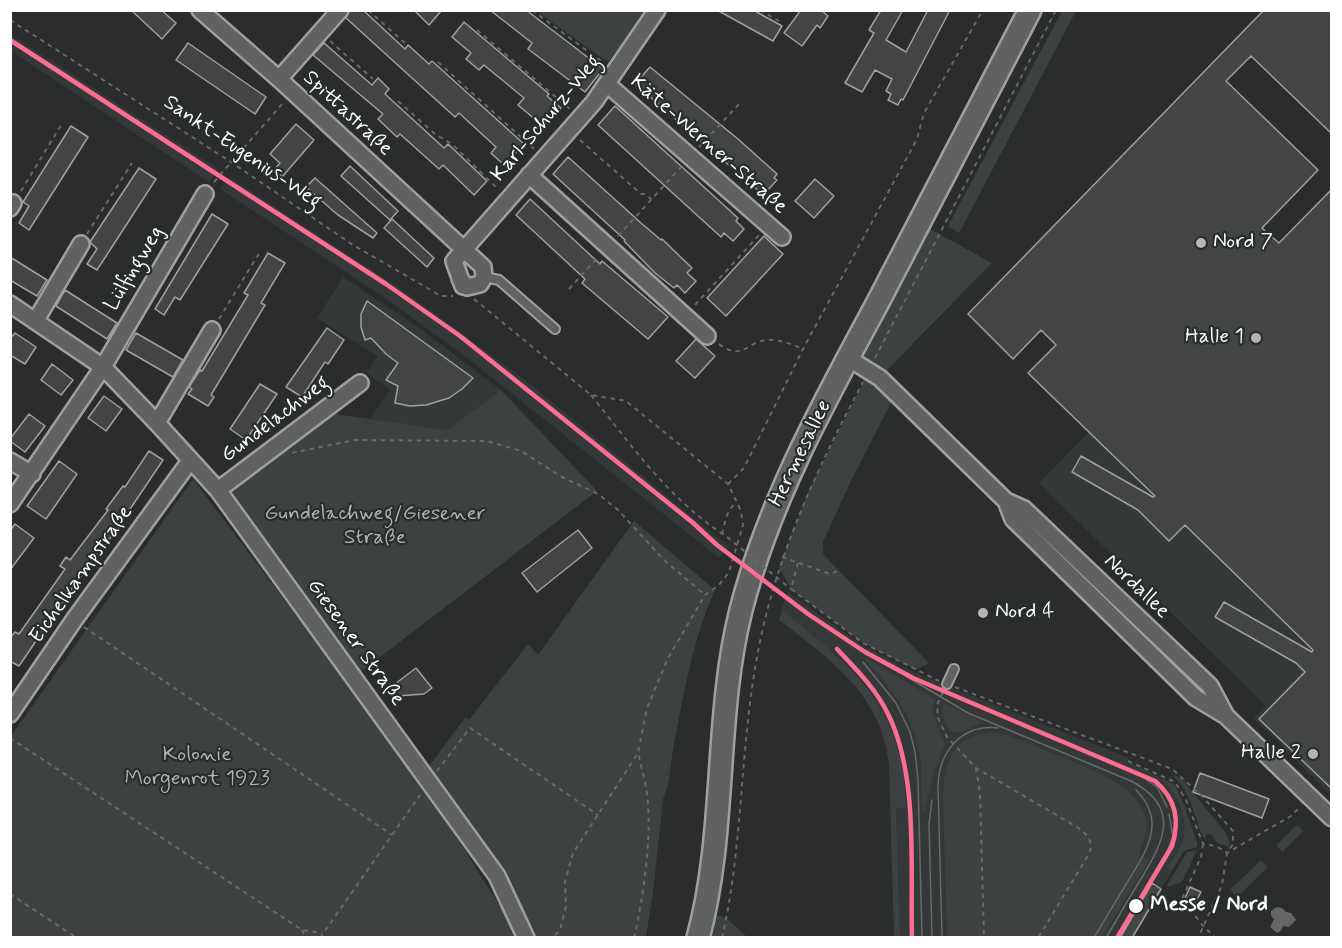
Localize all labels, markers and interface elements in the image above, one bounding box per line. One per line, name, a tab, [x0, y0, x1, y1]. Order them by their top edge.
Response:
street label: Karl-Schurz-Weg	[487, 50, 607, 188]
street label: Spittastraße	[297, 66, 397, 162]
street label: Käte-Werner-Straße	[624, 70, 792, 220]
street label: Sankt-Eugenius-Weg	[158, 91, 326, 215]
street label: Lülfingweg	[100, 222, 170, 316]
place label: Nord 7	[1213, 230, 1273, 256]
marker: Nord 7	[1194, 236, 1208, 250]
place label: Halle 1	[1185, 325, 1244, 351]
marker: Halle 1	[1249, 331, 1263, 345]
street label: Gundelachweg	[217, 371, 335, 469]
street label: Hermesallee	[764, 397, 838, 511]
street label: Eichelkampstraße	[25, 501, 139, 649]
park label: Gundelachweg/Giesener Straße	[264, 502, 486, 552]
street label: Nordallee	[1098, 549, 1174, 625]
street label: Giesener Straße	[301, 575, 409, 711]
place label: Nord 4	[995, 600, 1054, 626]
marker: Nord 4	[976, 606, 990, 620]
place label: Halle 2	[1241, 741, 1301, 767]
park label: Kolonie Morgenrot 1923	[124, 743, 270, 793]
marker: Halle 2	[1306, 747, 1320, 761]
place label: Messe / Nord	[1150, 893, 1268, 919]
marker: Messe / Nord	[1127, 897, 1145, 915]

